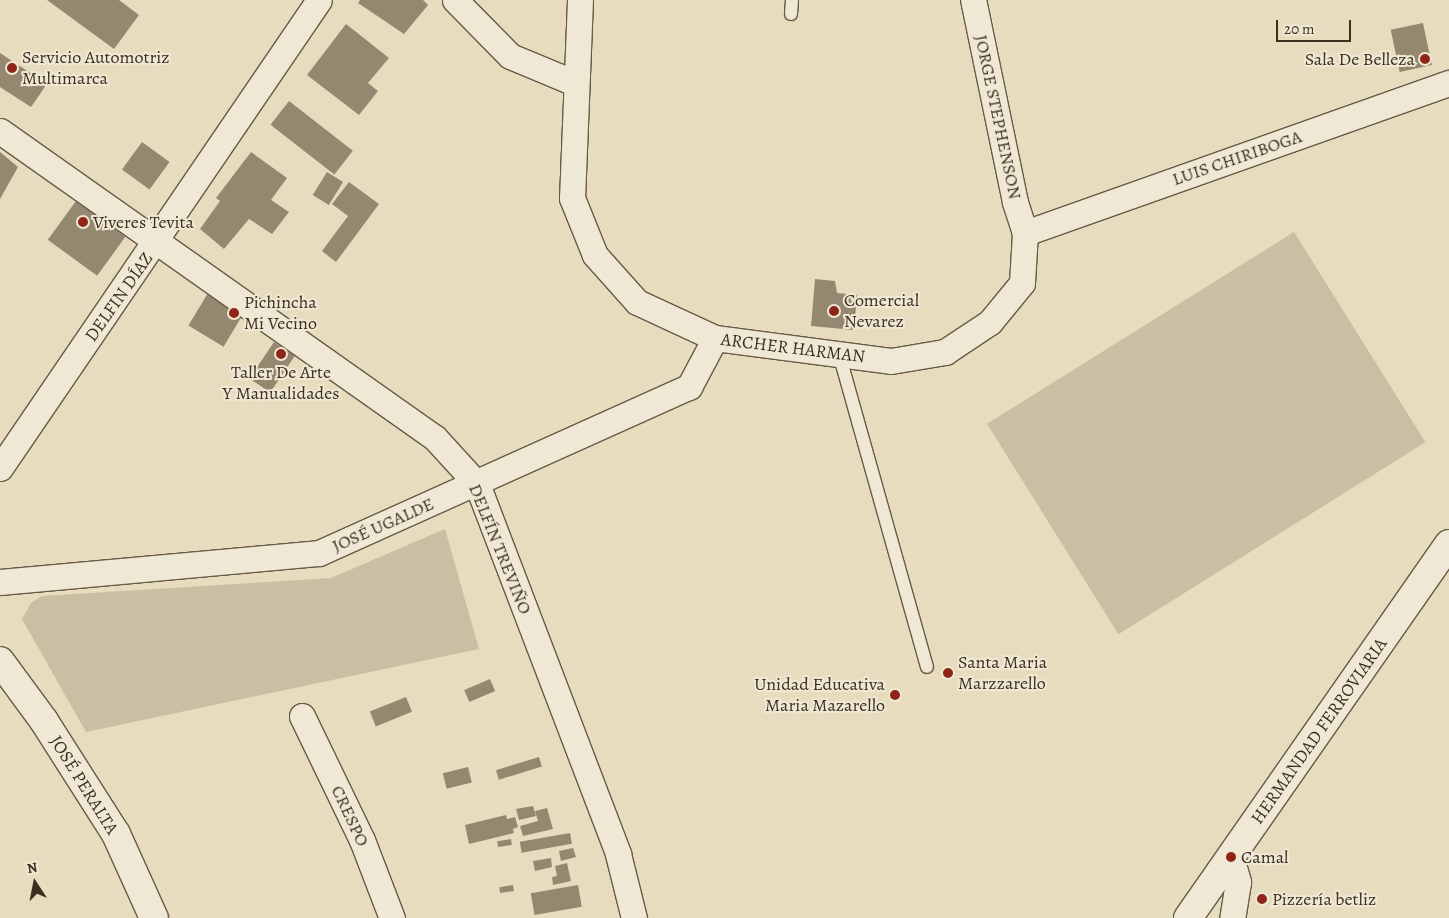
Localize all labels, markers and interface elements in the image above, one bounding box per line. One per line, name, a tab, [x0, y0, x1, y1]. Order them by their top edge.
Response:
scale bar	[1279, 10, 1354, 42]
text: 20 m	[1284, 19, 1315, 39]
street label: JORGE STEPHENSON	[970, 33, 1026, 201]
place label: Servicio Automotriz Multimarca	[22, 47, 170, 90]
place label: Sala De Belleza	[1305, 48, 1415, 70]
marker: Sala De Belleza	[1419, 53, 1431, 65]
marker: Servicio Automotriz Multimarca	[6, 62, 18, 74]
street label: LUIS CHIRIBOGA	[1169, 126, 1305, 190]
place label: Viveres Tevita	[93, 211, 194, 233]
marker: Viveres Tevita	[77, 216, 89, 228]
street label: DELFIN DÍAZ	[80, 248, 158, 346]
place label: Comercial Nevarez	[844, 290, 919, 332]
place label: Pichincha Mi Vecino	[244, 292, 317, 334]
marker: Comercial Nevarez	[828, 305, 840, 317]
marker: Pichincha Mi Vecino	[228, 307, 240, 319]
street label: ARCHER HARMAN	[720, 328, 866, 368]
marker: Taller De Arte Y Manualidades	[275, 348, 287, 360]
place label: Taller De Arte Y Manualidades	[222, 362, 340, 404]
street label: DELFÍN TREVIÑO	[464, 481, 536, 617]
street label: JOSÉ UGALDE	[329, 493, 437, 557]
street label: HERMANDAD FERROVIARIA	[1246, 634, 1392, 828]
place label: Santa Maria Marzzarello	[958, 652, 1047, 694]
marker: Santa Maria Marzzarello	[942, 667, 954, 679]
place label: Unidad Educativa Maria Mazarello	[754, 674, 885, 716]
marker: Unidad Educativa Maria Mazarello	[889, 689, 901, 701]
street label: JOSÉ PERALTA	[45, 732, 123, 838]
street label: CRESPO	[327, 782, 373, 850]
place label: Camal	[1241, 846, 1288, 868]
marker: Camal	[1225, 851, 1237, 863]
text: N	[25, 857, 39, 878]
north arrow	[10, 858, 60, 908]
place label: Pizzería betliz	[1272, 888, 1376, 910]
marker: Pizzería betliz	[1256, 893, 1268, 905]

